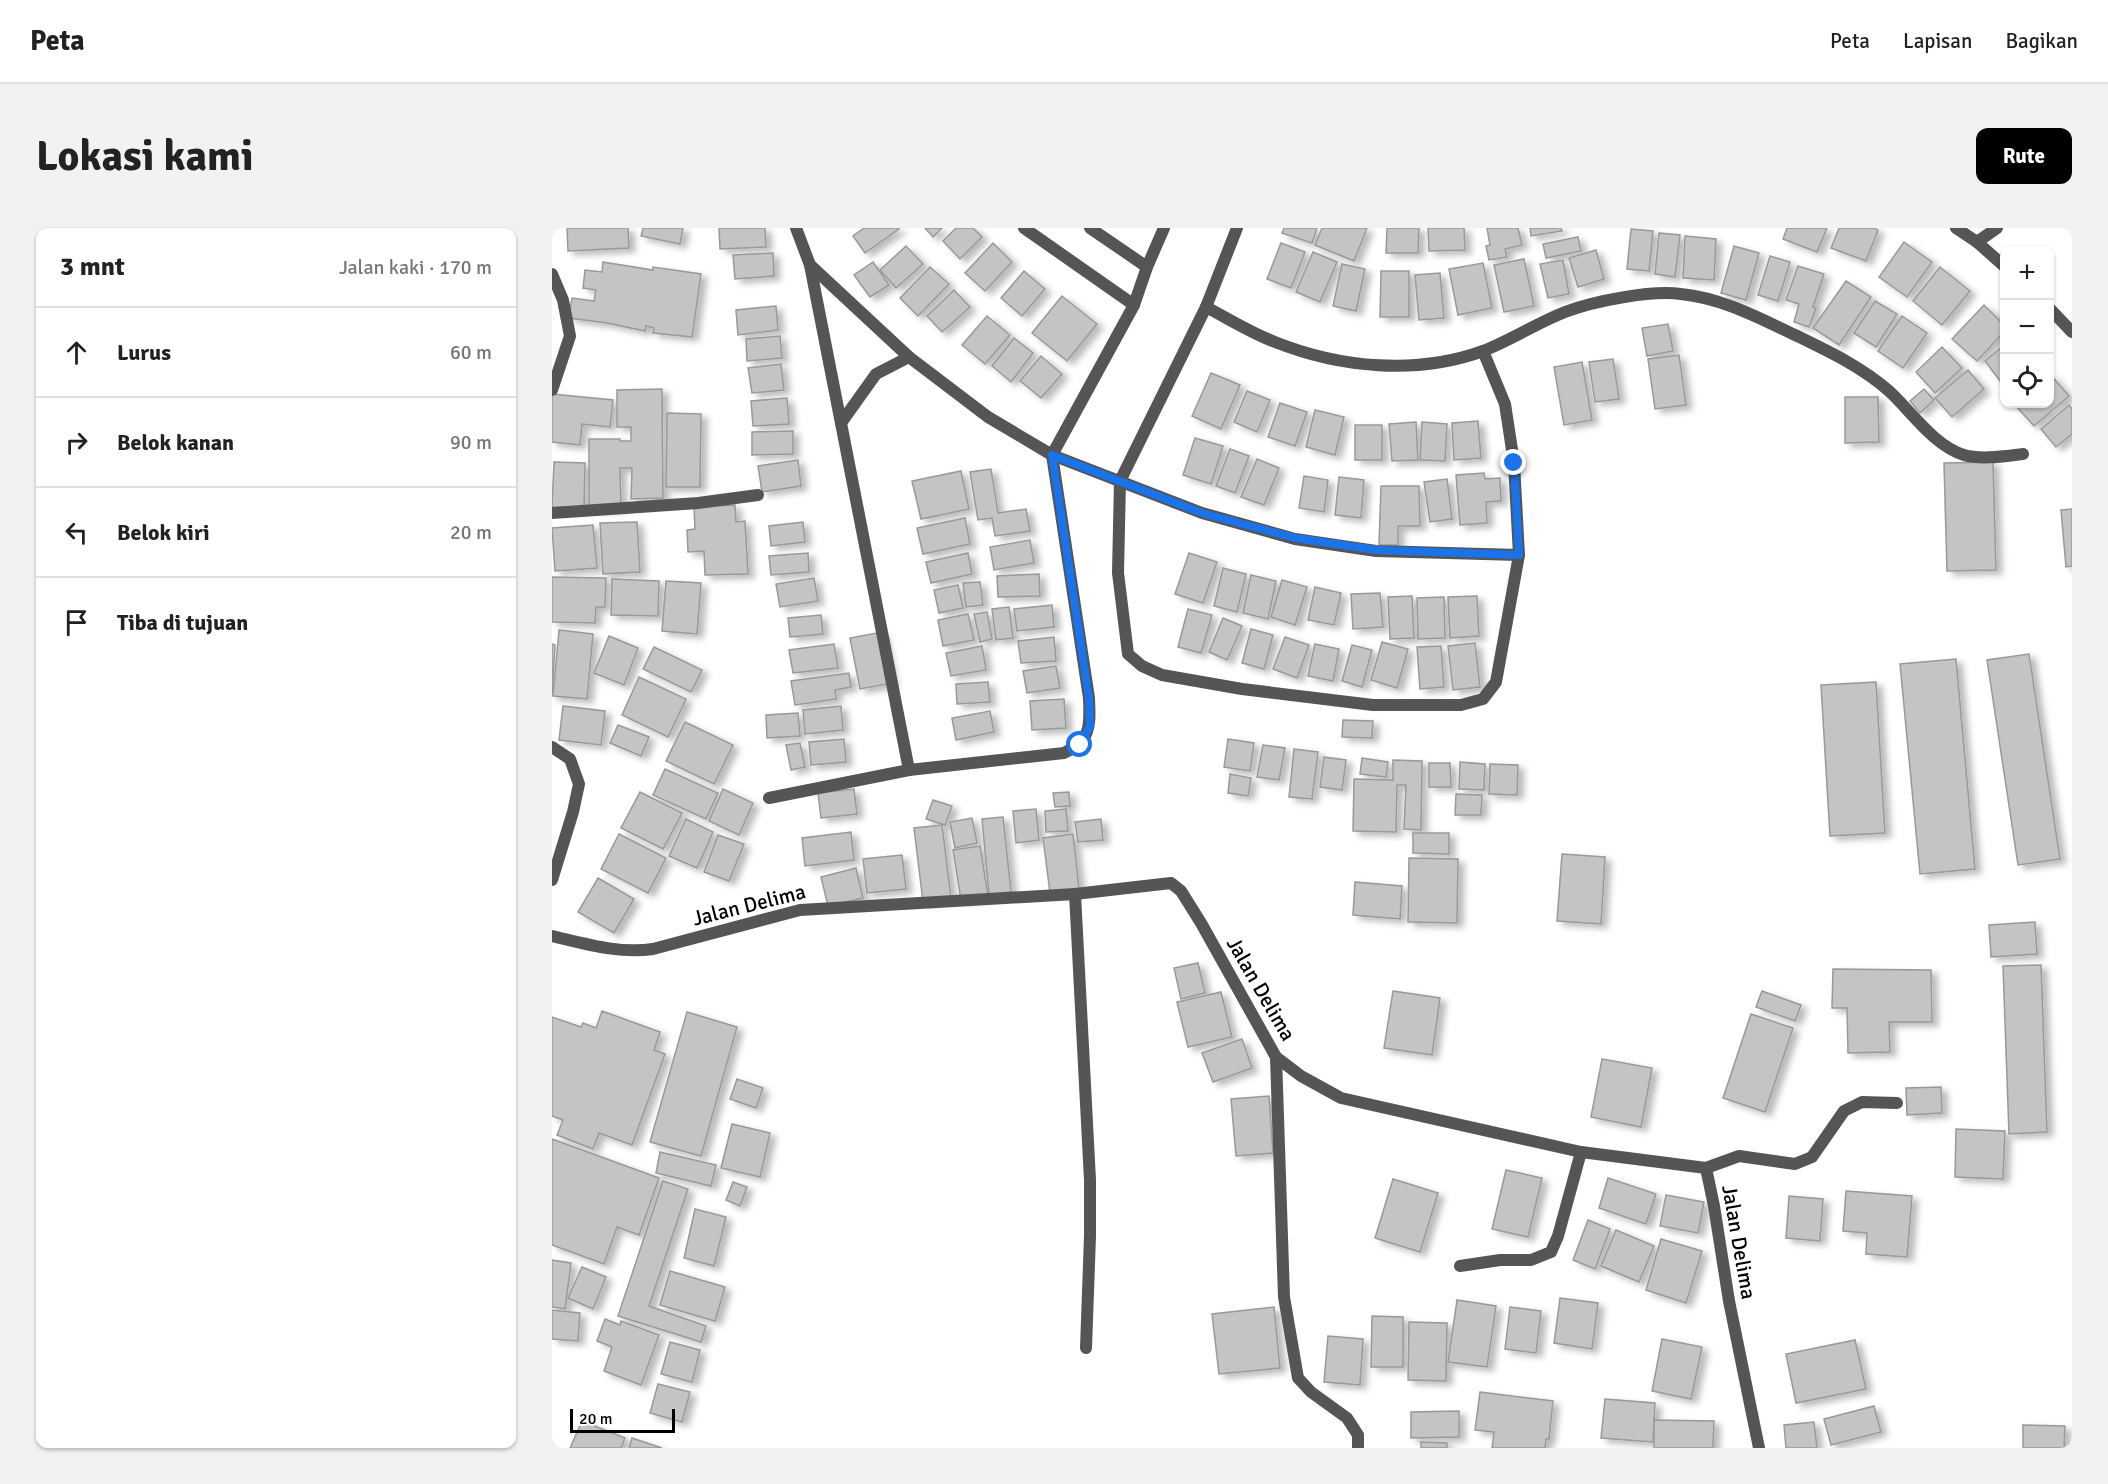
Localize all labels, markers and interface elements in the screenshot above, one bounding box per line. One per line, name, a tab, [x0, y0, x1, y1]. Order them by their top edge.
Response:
text: Peta	[30, 24, 85, 58]
text: Peta	[1830, 28, 1870, 54]
text: Lapisan	[1903, 28, 1972, 54]
text: Bagikan	[2005, 28, 2078, 54]
button: Rute	[1976, 128, 2072, 184]
text: Lokasi kami	[36, 131, 254, 182]
map controls	[2000, 246, 2054, 408]
button: +	[2000, 246, 2054, 300]
text: 3 mnt	[60, 251, 125, 283]
text: Jalan kaki · 170 m	[339, 255, 492, 280]
button: −	[2000, 300, 2054, 354]
icon: ahead	[60, 336, 93, 369]
text: Lurus	[117, 339, 171, 366]
text: 60 m	[450, 340, 492, 365]
button: locate	[2000, 354, 2054, 408]
icon: right	[60, 426, 93, 459]
text: Belok kanan	[117, 429, 234, 456]
text: 90 m	[450, 430, 492, 455]
route end	[1500, 449, 1526, 475]
icon: left	[60, 516, 93, 549]
text: Belok kiri	[117, 519, 210, 546]
text: 20 m	[450, 520, 492, 545]
icon: arrive	[60, 606, 93, 639]
text: Tiba di tujuan	[117, 609, 248, 636]
route start	[1066, 731, 1092, 757]
street label: Jalan Delima	[690, 878, 808, 932]
street label: Jalan Delima	[1221, 932, 1301, 1046]
street label: Jalan Delima	[1716, 1183, 1762, 1301]
scale bar	[570, 1406, 675, 1434]
text: 20 m	[579, 1409, 613, 1429]

